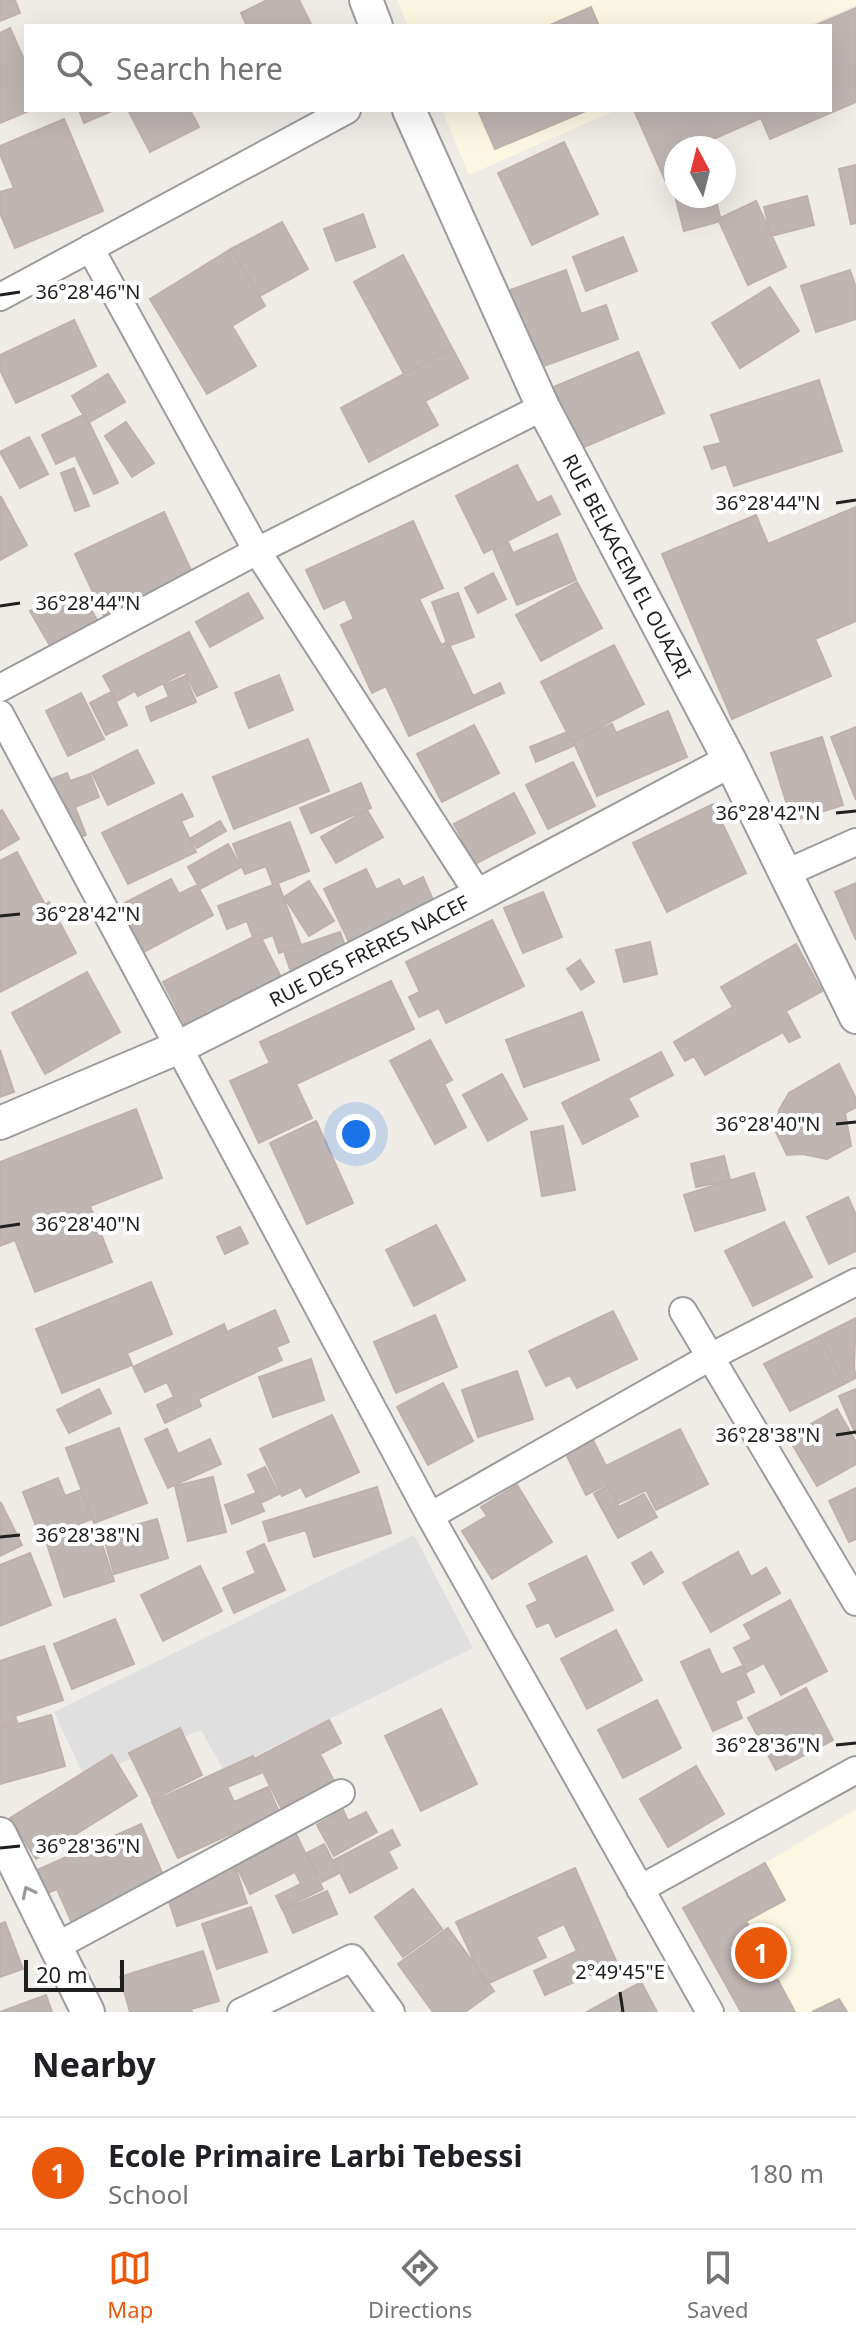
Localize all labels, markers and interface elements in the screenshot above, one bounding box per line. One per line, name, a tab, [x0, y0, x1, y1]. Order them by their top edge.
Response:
search box	[24, 24, 832, 112]
icon: search	[52, 46, 96, 90]
text: Search here	[116, 48, 283, 89]
north arrow	[664, 136, 736, 208]
text: 36°28'46"N	[35, 278, 141, 305]
street label: RUE BELKACEM EL OUAZRI	[556, 449, 698, 683]
text: 36°28'44"N	[715, 489, 821, 516]
text: 36°28'44"N	[35, 589, 141, 616]
text: 36°28'42"N	[715, 799, 821, 826]
street label: RUE DES FRÈRES NACEF	[265, 889, 473, 1013]
text: 36°28'42"N	[35, 900, 141, 927]
text: 36°28'40"N	[715, 1110, 821, 1137]
your location	[336, 1114, 376, 1154]
text: 36°28'40"N	[35, 1210, 141, 1237]
text: 36°28'38"N	[715, 1421, 821, 1448]
text: 36°28'38"N	[35, 1521, 141, 1548]
text: 36°28'36"N	[715, 1731, 821, 1758]
text: 36°28'36"N	[35, 1832, 141, 1859]
one-way arrow	[23, 1885, 38, 1900]
pin: 1	[735, 1923, 787, 1983]
scale bar	[24, 1956, 124, 1992]
text: 2°49'45"E	[575, 1958, 665, 1985]
text: 20 m	[36, 1959, 87, 1989]
text: Nearby	[32, 2041, 156, 2087]
text: Ecole Primaire Larbi Tebessi	[108, 2135, 522, 2176]
text: 1	[51, 2155, 65, 2191]
text: 180 m	[748, 2155, 824, 2191]
text: School	[108, 2176, 189, 2212]
tab: Map	[107, 2246, 153, 2324]
tab: Directions	[368, 2246, 472, 2324]
tab: Saved	[687, 2246, 749, 2324]

